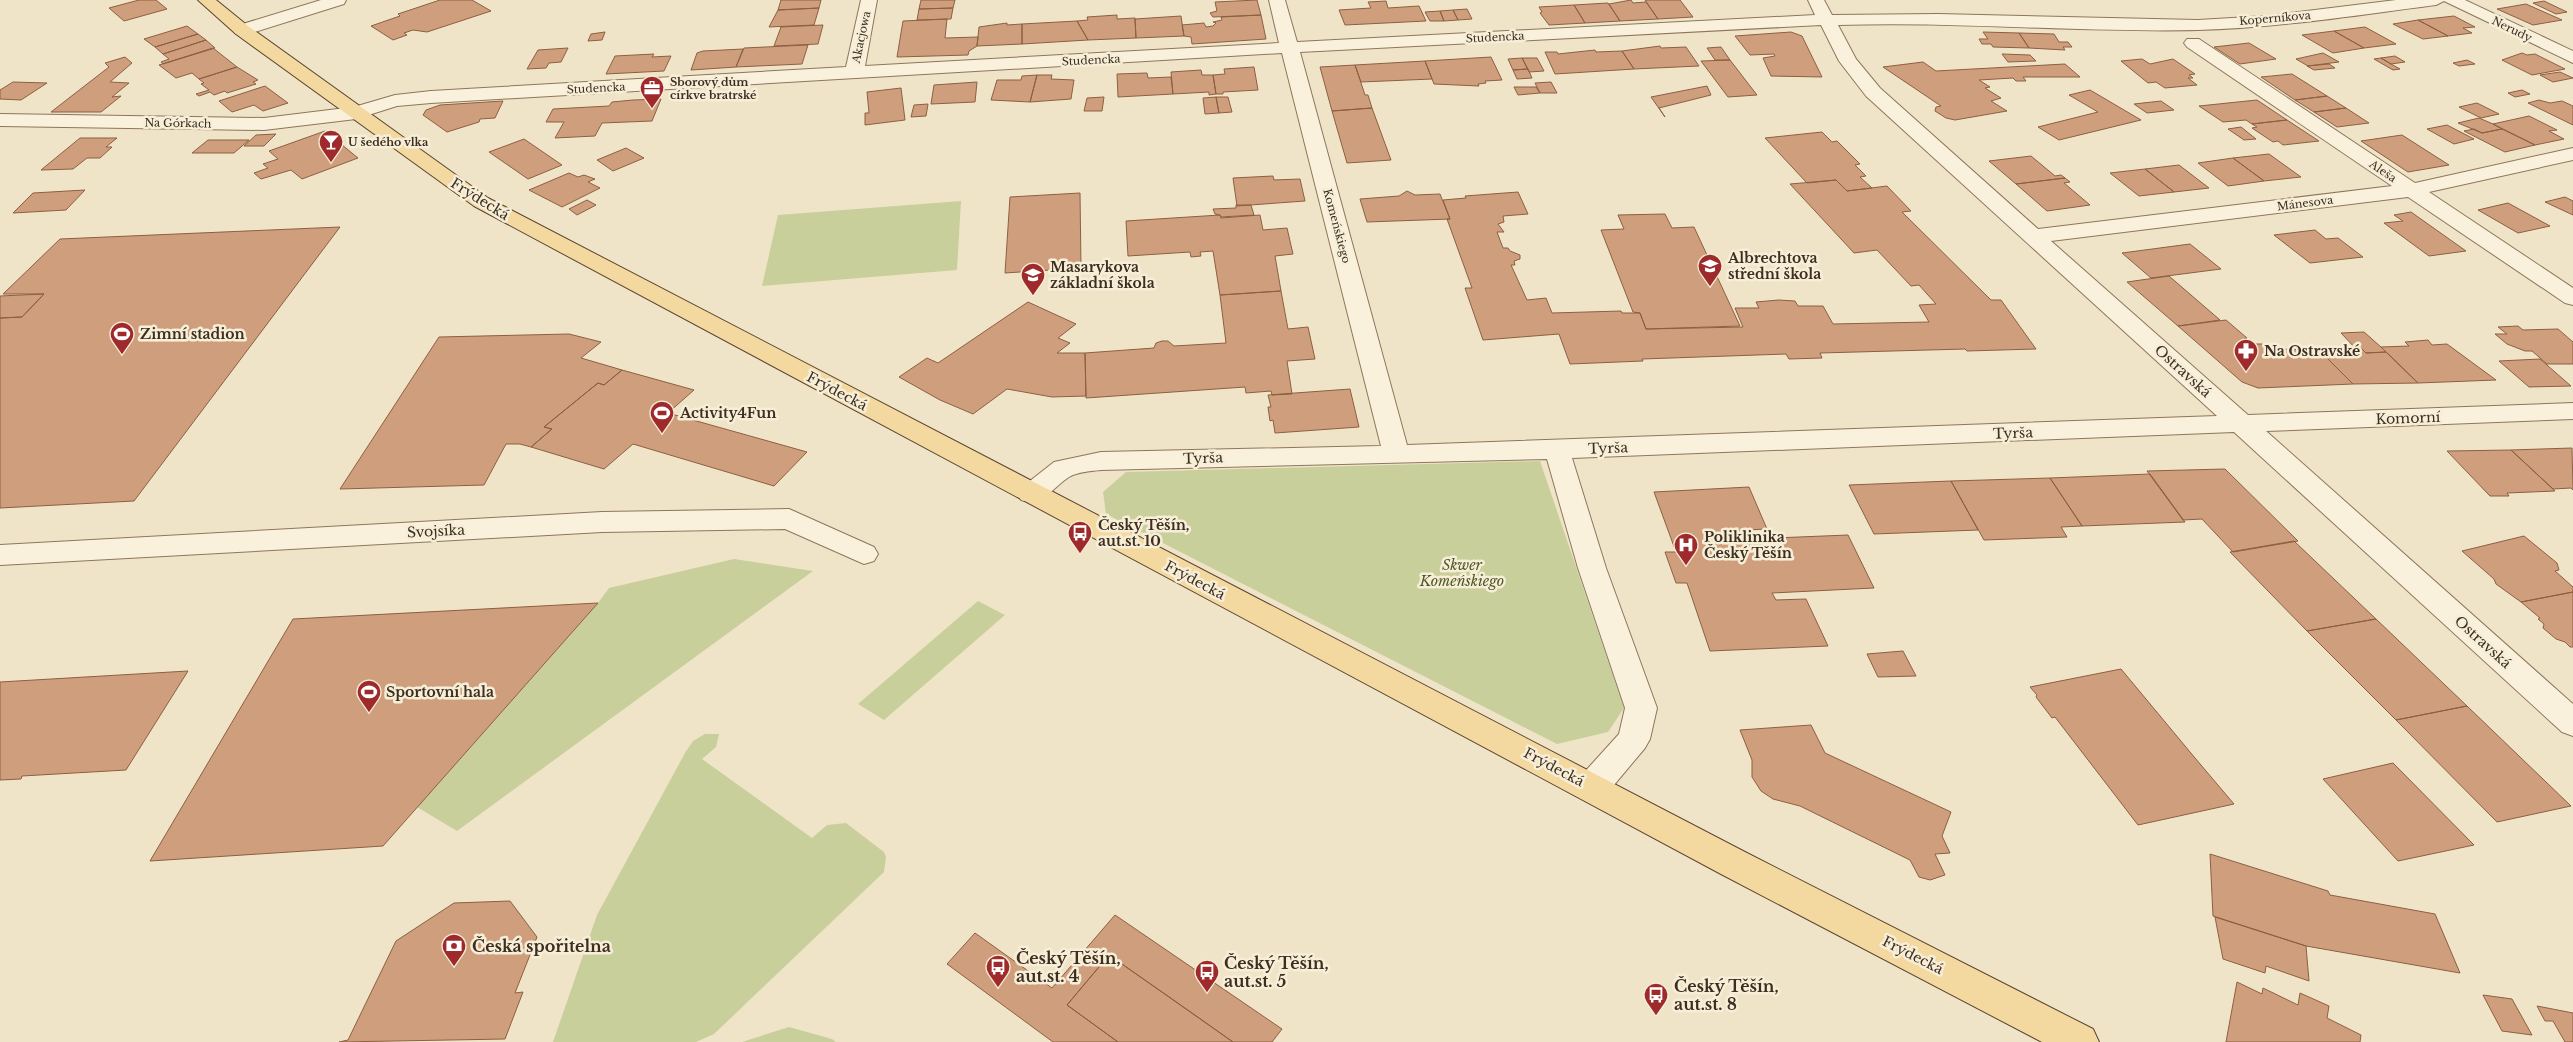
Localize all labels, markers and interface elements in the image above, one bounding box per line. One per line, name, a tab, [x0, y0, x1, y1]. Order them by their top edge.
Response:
street label: Koperníkova	[2239, 8, 2312, 28]
street label: Akacjowa	[848, 9, 874, 65]
street label: Nerudy	[2490, 13, 2534, 45]
street label: Studencka	[1465, 28, 1526, 46]
street label: Studencka	[1061, 51, 1122, 69]
office icon: Sborový dům církve bratrské	[639, 75, 665, 109]
place label: Sborový dům církve bratrské	[670, 75, 757, 102]
street label: Studencka	[566, 79, 627, 97]
street label: Na Górkach	[144, 115, 212, 131]
bar icon: U šedého vlka	[318, 129, 344, 163]
place label: U šedého vlka	[348, 135, 429, 149]
street label: Aleša	[2366, 156, 2400, 186]
street label: Frýdecká	[447, 174, 513, 224]
street label: Komeńskiego	[1320, 187, 1354, 265]
street label: Mánesova	[2276, 192, 2335, 213]
place label: Albrechtova střední škola	[1727, 249, 1821, 283]
school or university icon: Albrechtova střední škola	[1697, 253, 1723, 287]
place label: Masarykova základní škola	[1050, 258, 1155, 292]
school or university icon: Masarykova základní škola	[1020, 262, 1046, 296]
sports icon: Zimní stadion	[109, 321, 135, 355]
place label: Zimní stadion	[140, 325, 245, 343]
pharmacy icon: Na Ostravské	[2233, 338, 2259, 372]
street label: Ostravská	[2151, 341, 2215, 401]
place label: Na Ostravské	[2264, 342, 2360, 360]
street label: Frýdecká	[804, 368, 871, 415]
sports icon: Activity4Fun	[649, 400, 675, 434]
place label: Activity4Fun	[679, 404, 776, 422]
street label: Komorní	[2375, 408, 2441, 428]
street label: Tyrša	[1993, 423, 2034, 443]
street label: Tyrša	[1588, 438, 1629, 458]
street label: Tyrša	[1183, 448, 1224, 468]
place label: Český Těšín, aut.st. 10	[1098, 516, 1190, 550]
street label: Svojsíka	[407, 520, 466, 542]
bus stop icon: Český Těšín, aut.st. 10	[1067, 520, 1093, 554]
place label: Poliklinika Český Těšín	[1704, 528, 1792, 562]
hospital icon: Poliklinika Český Těšín	[1673, 532, 1699, 566]
park label: Skwer Komeńskiego	[1419, 556, 1504, 590]
street label: Frýdecká	[1162, 557, 1229, 604]
street label: Ostravská	[2451, 612, 2515, 672]
sports icon: Sportovní hala	[356, 679, 382, 713]
place label: Sportovní hala	[386, 683, 494, 701]
street label: Frýdecká	[1521, 744, 1588, 791]
street label: Frýdecká	[1880, 932, 1947, 978]
bank icon: Česká spořitelna	[441, 933, 467, 967]
place label: Česká spořitelna	[472, 936, 611, 956]
place label: Český Těšín, aut.st. 4	[1016, 948, 1121, 986]
place label: Český Těšín, aut.st. 5	[1224, 953, 1329, 991]
bus stop icon: Český Těšín, aut.st. 4	[985, 954, 1011, 988]
bus stop icon: Český Těšín, aut.st. 5	[1194, 959, 1220, 993]
place label: Český Těšín, aut.st. 8	[1674, 976, 1779, 1014]
bus stop icon: Český Těšín, aut.st. 8	[1643, 982, 1669, 1016]

